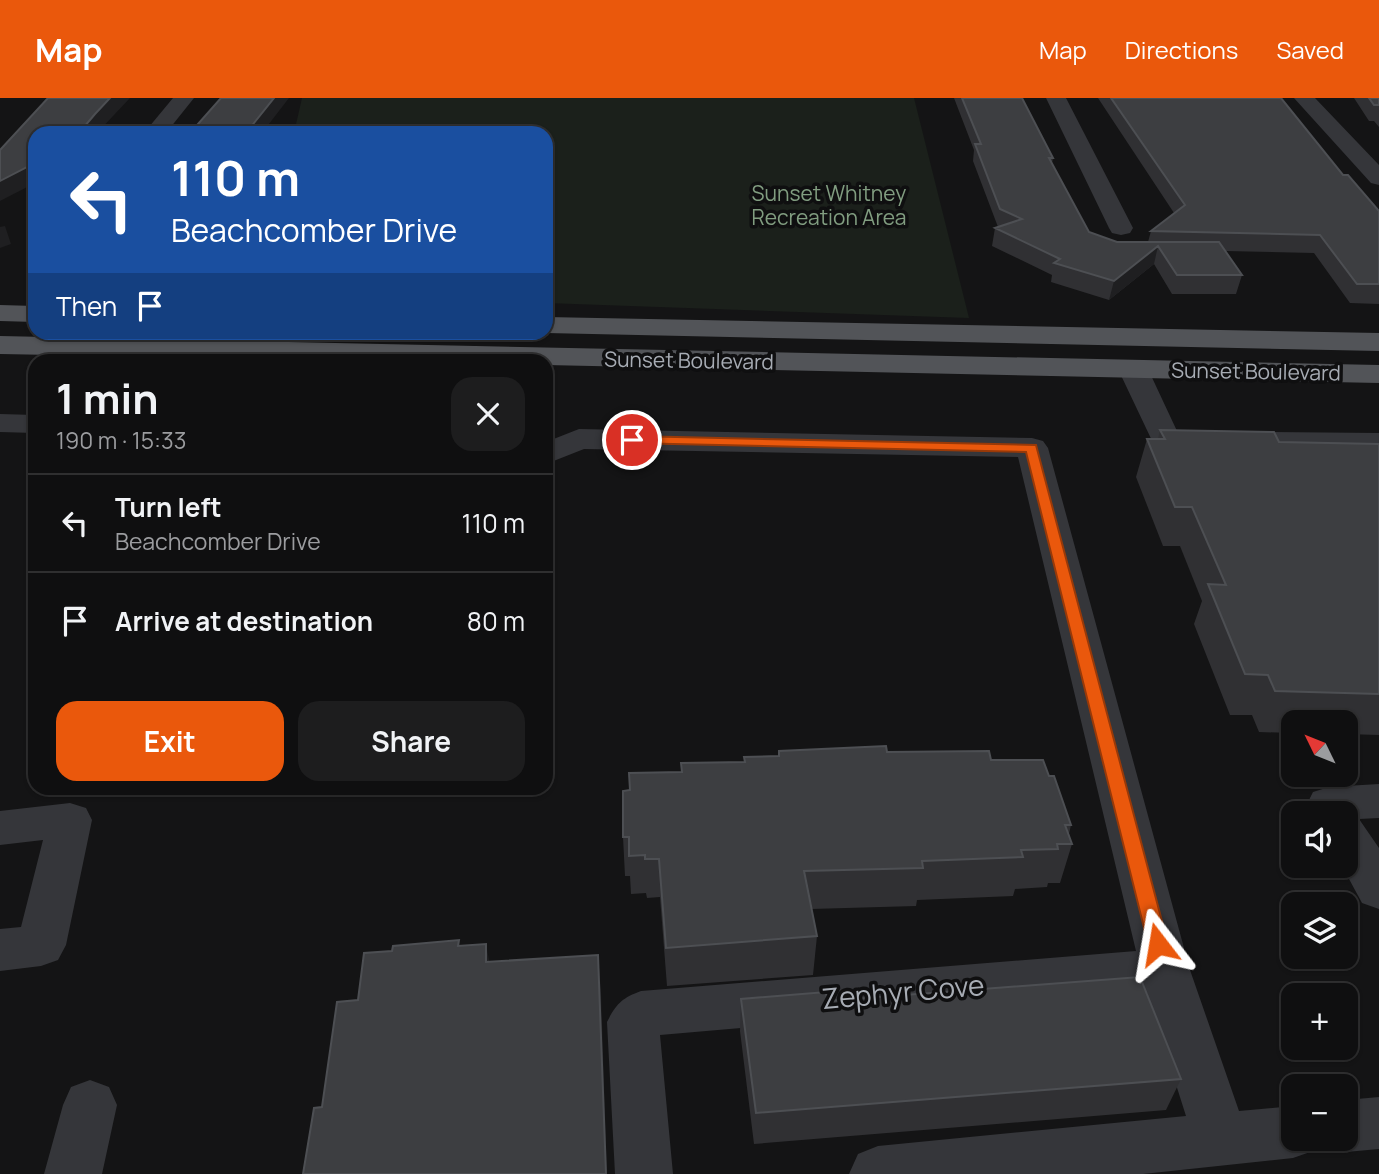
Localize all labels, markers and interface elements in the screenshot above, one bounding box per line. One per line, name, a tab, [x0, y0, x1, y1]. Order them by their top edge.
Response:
text: Map	[35, 27, 103, 72]
text: Map	[1039, 33, 1087, 66]
text: Directions	[1125, 33, 1238, 66]
text: Saved	[1276, 33, 1344, 66]
text: 110 m	[171, 144, 300, 211]
icon: left	[56, 154, 147, 245]
park label: Sunset Whitney Recreation Area	[751, 179, 907, 231]
text: Beachcomber Drive	[171, 208, 457, 252]
icon: arrive	[131, 287, 169, 325]
text: Then	[56, 288, 117, 324]
street label: Sunset Boulevard	[604, 345, 774, 375]
street label: Sunset Boulevard	[1171, 356, 1341, 386]
text: 1 min	[56, 369, 159, 427]
button: close	[451, 377, 525, 451]
pin	[602, 410, 662, 470]
icon: arrive	[613, 421, 651, 459]
text: 190 m · 15:33	[56, 424, 186, 456]
text: Turn left	[115, 489, 222, 525]
icon: left	[56, 504, 94, 542]
text: 110 m	[462, 505, 525, 541]
text: Beachcomber Drive	[115, 525, 321, 557]
icon: arrive	[56, 602, 94, 640]
text: Arrive at destination	[115, 603, 373, 639]
text: 80 m	[467, 603, 525, 639]
button: Exit	[56, 701, 284, 781]
button: Share	[298, 701, 525, 781]
north arrow	[1281, 710, 1358, 788]
map controls	[1281, 710, 1358, 1151]
button: sound	[1281, 801, 1358, 878]
button: layers	[1281, 892, 1358, 969]
position arrow	[1121, 907, 1195, 981]
street label: Zephyr Cove	[820, 965, 986, 1017]
button: +	[1281, 983, 1358, 1060]
button: −	[1281, 1074, 1358, 1151]

